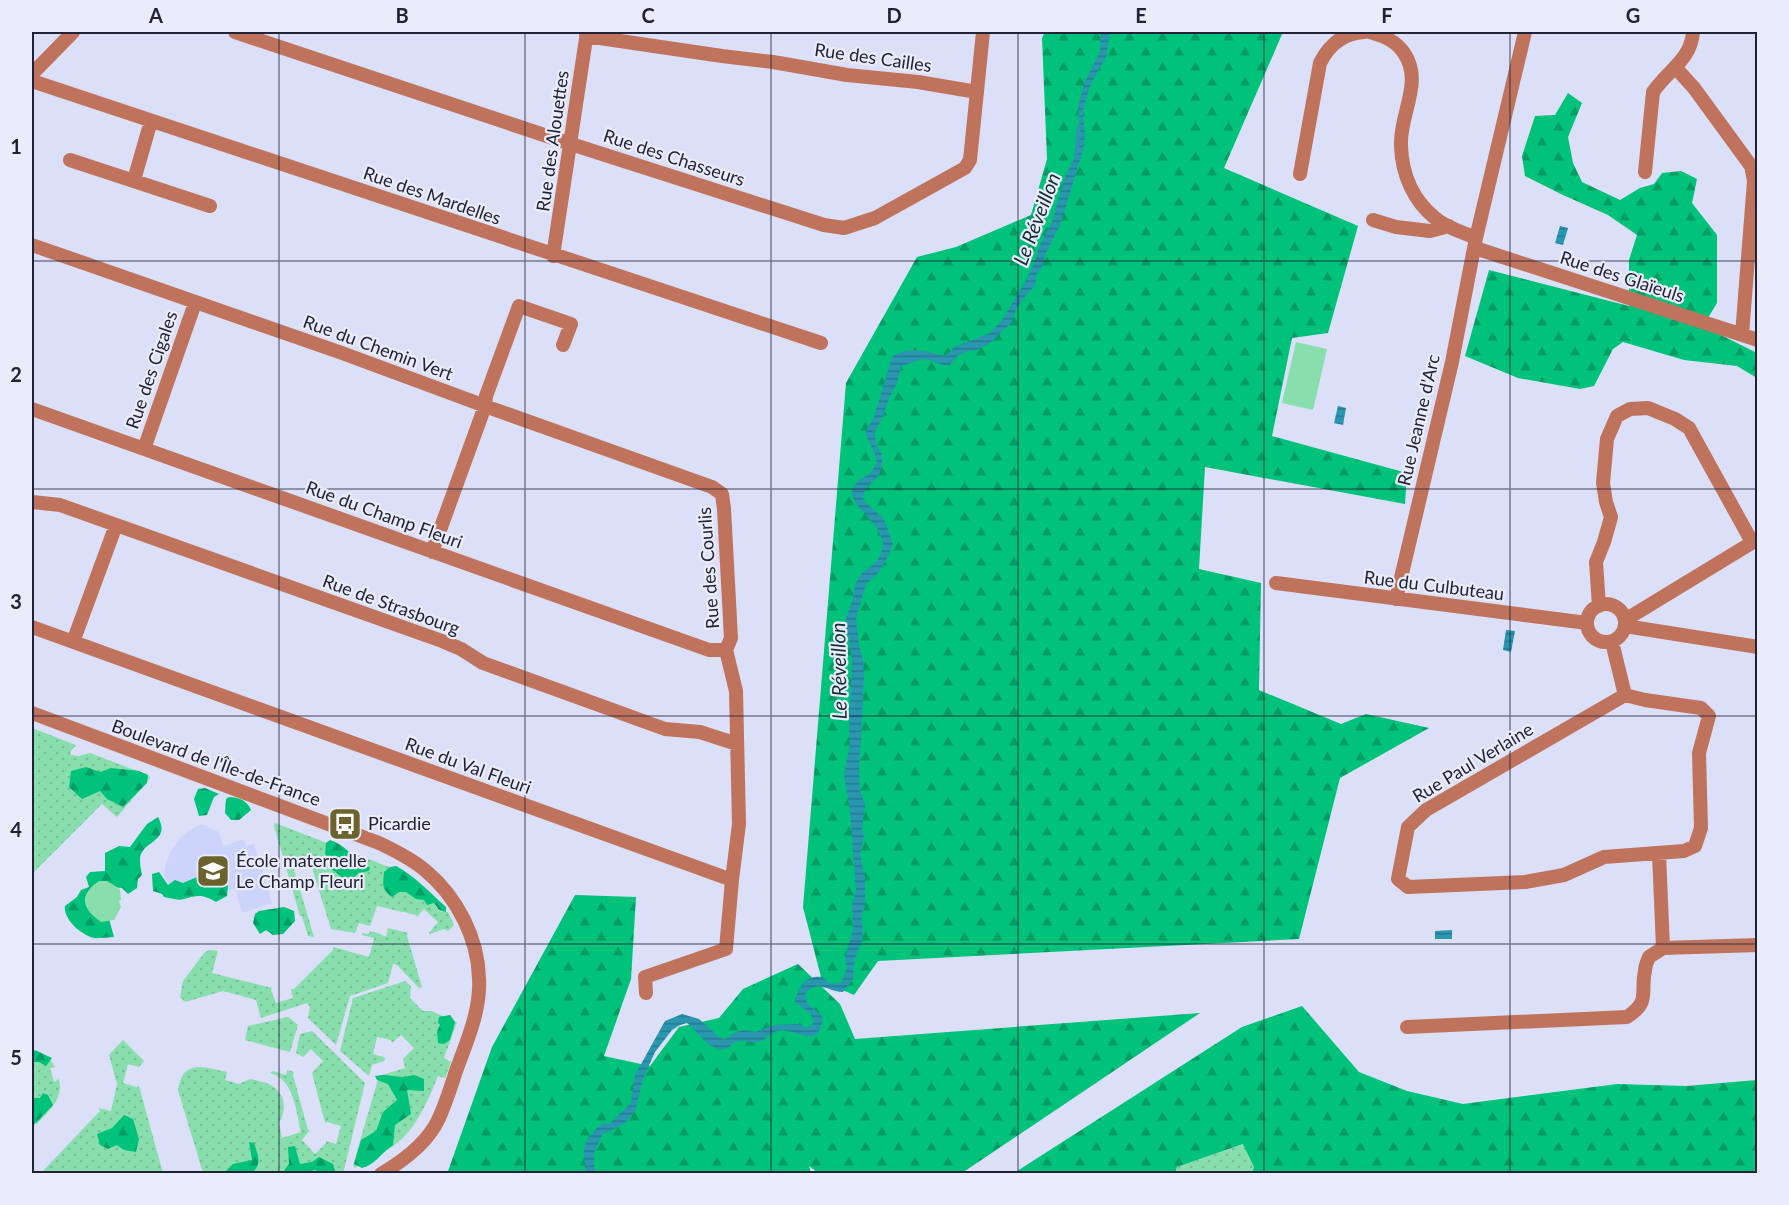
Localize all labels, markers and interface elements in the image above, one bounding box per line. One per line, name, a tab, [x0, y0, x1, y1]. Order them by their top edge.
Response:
text: A	[148, 3, 163, 27]
text: B	[395, 3, 409, 27]
text: C	[641, 3, 655, 27]
text: D	[886, 3, 902, 27]
text: E	[1135, 3, 1147, 27]
text: F	[1381, 3, 1393, 27]
text: G	[1626, 3, 1640, 27]
street label: Rue des Cailles	[813, 38, 933, 76]
street label: Rue des Alouettes	[531, 69, 573, 213]
street label: Rue des Chasseurs	[601, 124, 748, 190]
text: 1	[10, 134, 22, 158]
street label: Rue des Mardelles	[361, 161, 504, 229]
water label: Le Réveillon	[1007, 169, 1065, 268]
street label: Rue des Glaïeuls	[1557, 246, 1687, 307]
street label: Rue des Cigales	[121, 308, 182, 432]
street label: Rue du Chemin Vert	[300, 310, 457, 385]
street label: Rue Jeanne d'Arc	[1392, 352, 1444, 488]
text: 2	[10, 362, 22, 386]
street label: Rue du Champ Fleuri	[303, 476, 466, 553]
street label: Rue des Courlis	[693, 506, 723, 630]
street label: Rue du Culbuteau	[1363, 566, 1505, 605]
street label: Rue de Strasbourg	[320, 569, 463, 639]
text: 3	[10, 589, 22, 613]
water label: Le Réveillon	[825, 622, 851, 720]
street label: Boulevard de l'Île-de-France	[109, 714, 324, 810]
street label: Rue Paul Verlaine	[1408, 718, 1537, 807]
street label: Rue du Val Fleuri	[402, 732, 534, 798]
bus stop icon: Picardie	[327, 806, 363, 842]
place label: Picardie	[368, 812, 431, 834]
text: 4	[10, 817, 22, 841]
place label: École maternelle Le Champ Fleuri	[236, 849, 367, 892]
school or university icon: École maternelle Le Champ Fleuri	[195, 853, 231, 889]
text: 5	[10, 1045, 22, 1069]

